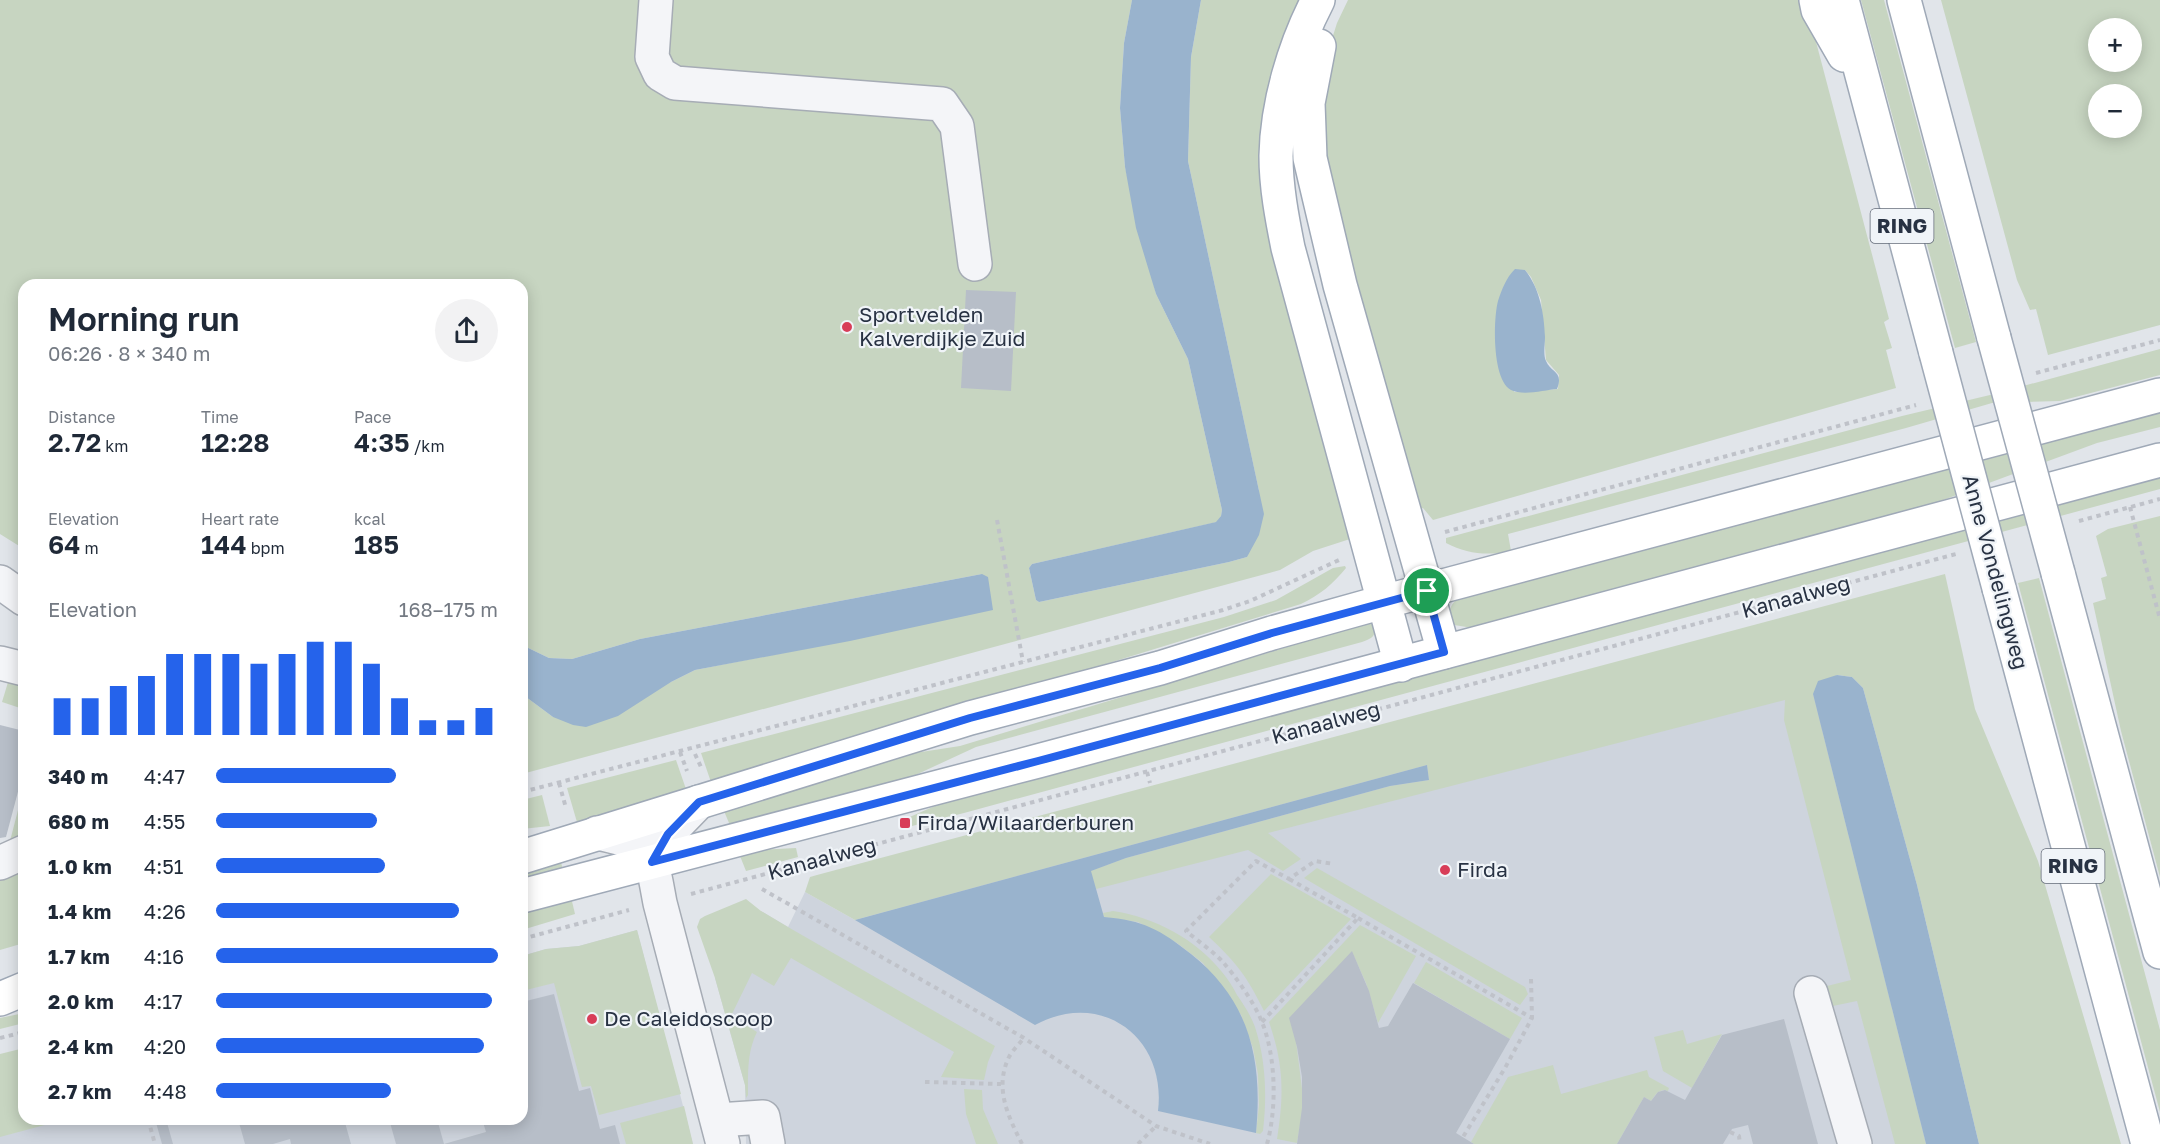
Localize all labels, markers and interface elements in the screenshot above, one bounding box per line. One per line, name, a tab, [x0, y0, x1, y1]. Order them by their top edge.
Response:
map controls	[2088, 18, 2142, 138]
button: +	[2088, 18, 2142, 72]
button: −	[2088, 84, 2142, 138]
road number: RING	[1870, 209, 1934, 243]
text: Morning run	[48, 299, 240, 338]
button: share	[435, 299, 498, 362]
place label: Sportvelden Kalverdijkje Zuid	[859, 301, 1025, 351]
marker: Sportvelden Kalverdijkje Zuid	[840, 320, 854, 334]
text: 06:26 · 8 × 340 m	[48, 341, 210, 365]
text: Distance	[48, 407, 115, 427]
text: Time	[201, 407, 239, 427]
text: Pace	[354, 407, 391, 427]
text: 2.72	[48, 427, 101, 458]
text: 12:28	[201, 427, 270, 458]
text: 4:35	[354, 427, 410, 458]
text: km	[101, 436, 128, 456]
text: /km	[410, 436, 445, 456]
street label: Anne Vondelingweg	[1957, 471, 2035, 672]
text: Elevation	[48, 509, 119, 529]
text: Heart rate	[201, 509, 279, 529]
text: kcal	[354, 509, 386, 529]
text: 64	[48, 529, 81, 560]
text: 144	[201, 529, 247, 560]
text: 185	[354, 529, 399, 560]
text: m	[81, 538, 99, 558]
text: bpm	[247, 538, 285, 558]
pin	[1401, 565, 1452, 616]
street label: Kanaalweg	[1739, 569, 1853, 623]
icon: arrive	[1410, 574, 1443, 607]
text: Elevation	[48, 597, 137, 621]
text: 168–175 m	[399, 597, 498, 621]
street label: Kanaalweg	[1269, 695, 1383, 749]
text: 340 m	[48, 764, 108, 788]
text: 4:47	[144, 764, 185, 788]
text: 680 m	[48, 809, 109, 833]
text: 4:55	[144, 809, 185, 833]
place label: Firda/Wilaarderburen	[917, 809, 1134, 835]
marker: Firda/Wilaarderburen	[898, 816, 912, 830]
street label: Kanaalweg	[765, 831, 879, 885]
road number: RING	[2042, 849, 2104, 883]
text: 1.0 km	[48, 854, 112, 878]
text: 4:51	[144, 854, 184, 878]
place label: Firda	[1457, 856, 1508, 882]
marker: Firda	[1438, 863, 1452, 877]
text: 1.4 km	[48, 899, 111, 923]
text: 4:26	[144, 899, 186, 923]
text: 1.7 km	[48, 944, 110, 968]
text: 4:16	[144, 944, 184, 968]
text: 2.0 km	[48, 989, 114, 1013]
text: 4:17	[144, 989, 183, 1013]
place label: De Caleidoscoop	[604, 1005, 773, 1031]
marker: De Caleidoscoop	[585, 1012, 599, 1026]
text: 2.4 km	[48, 1034, 113, 1058]
text: 4:20	[144, 1034, 186, 1058]
text: 2.7 km	[48, 1079, 112, 1103]
text: 4:48	[144, 1079, 187, 1103]

